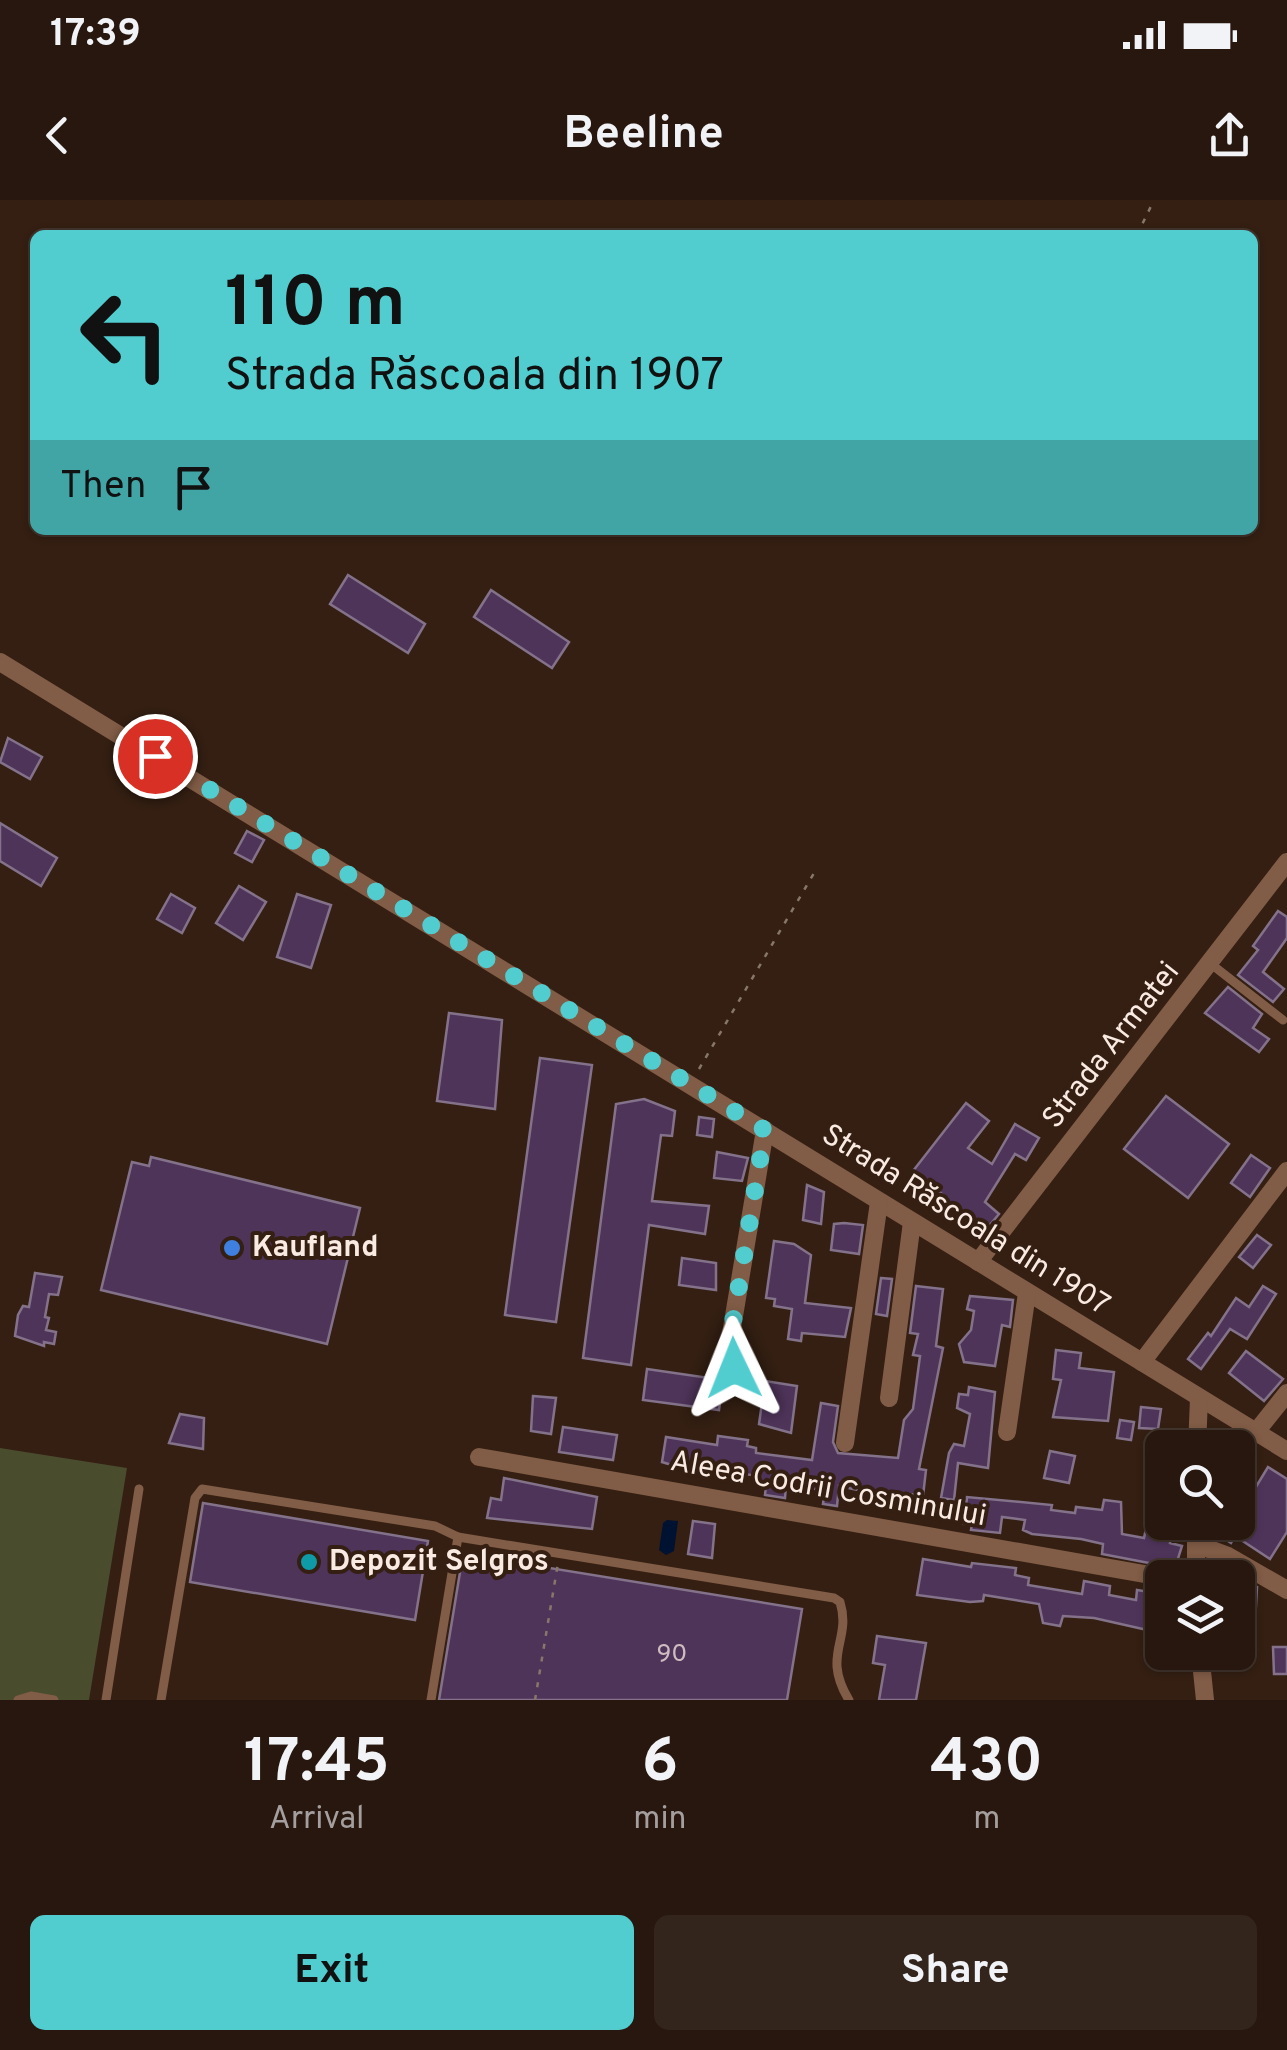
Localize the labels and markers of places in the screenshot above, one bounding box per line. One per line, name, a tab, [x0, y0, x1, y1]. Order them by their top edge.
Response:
pin	[113, 714, 198, 799]
place label: Kaufland	[252, 1230, 379, 1267]
marker: Kaufland	[221, 1237, 243, 1259]
place label: Depozit Selgros	[329, 1544, 549, 1581]
marker: Depozit Selgros	[298, 1551, 320, 1573]

